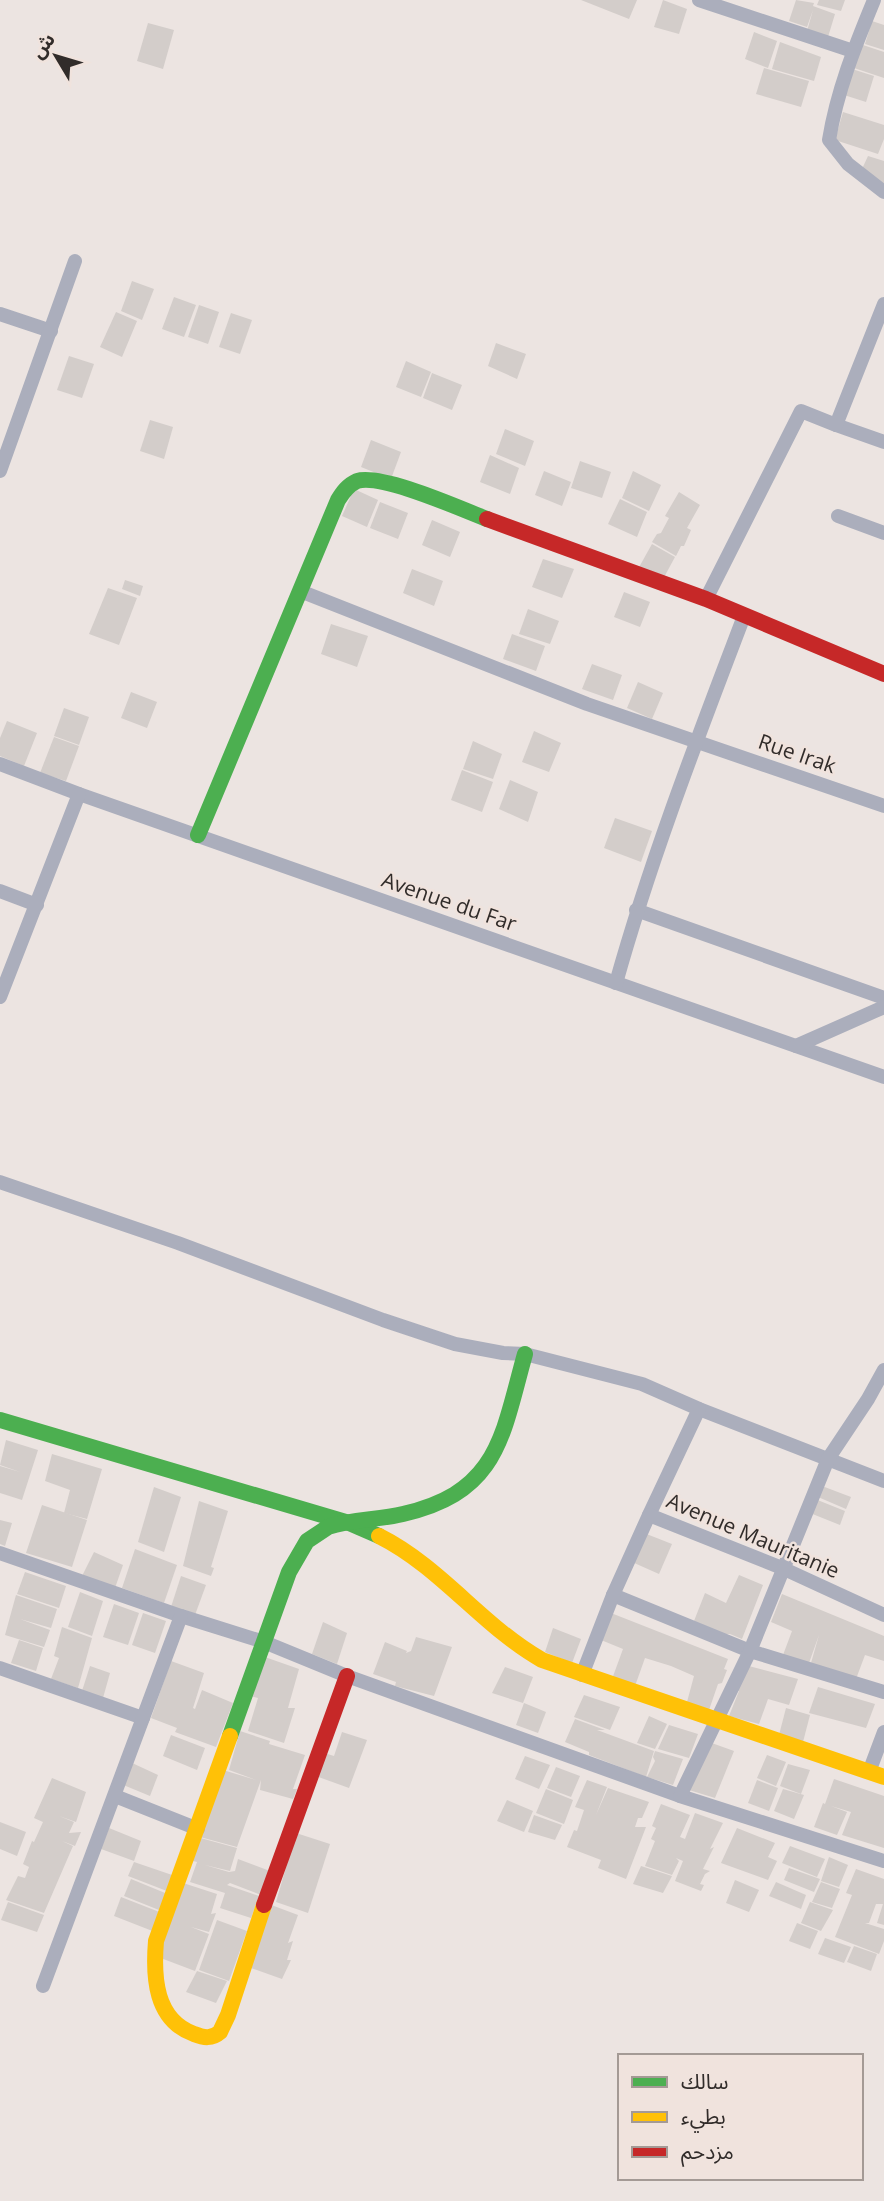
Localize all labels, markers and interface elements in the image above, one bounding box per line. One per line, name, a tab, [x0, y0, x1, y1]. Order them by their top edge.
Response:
north arrow	[21, 21, 91, 91]
text: ش	[24, 27, 61, 64]
street label: Rue Irak	[755, 727, 840, 779]
street label: Avenue du Far	[378, 865, 521, 937]
street label: Avenue Mauritanie	[663, 1486, 844, 1584]
legend	[618, 2054, 863, 2180]
text: سالك	[681, 2067, 728, 2095]
text: بطيء	[681, 2102, 726, 2133]
text: مزدحم	[681, 2137, 734, 2167]

